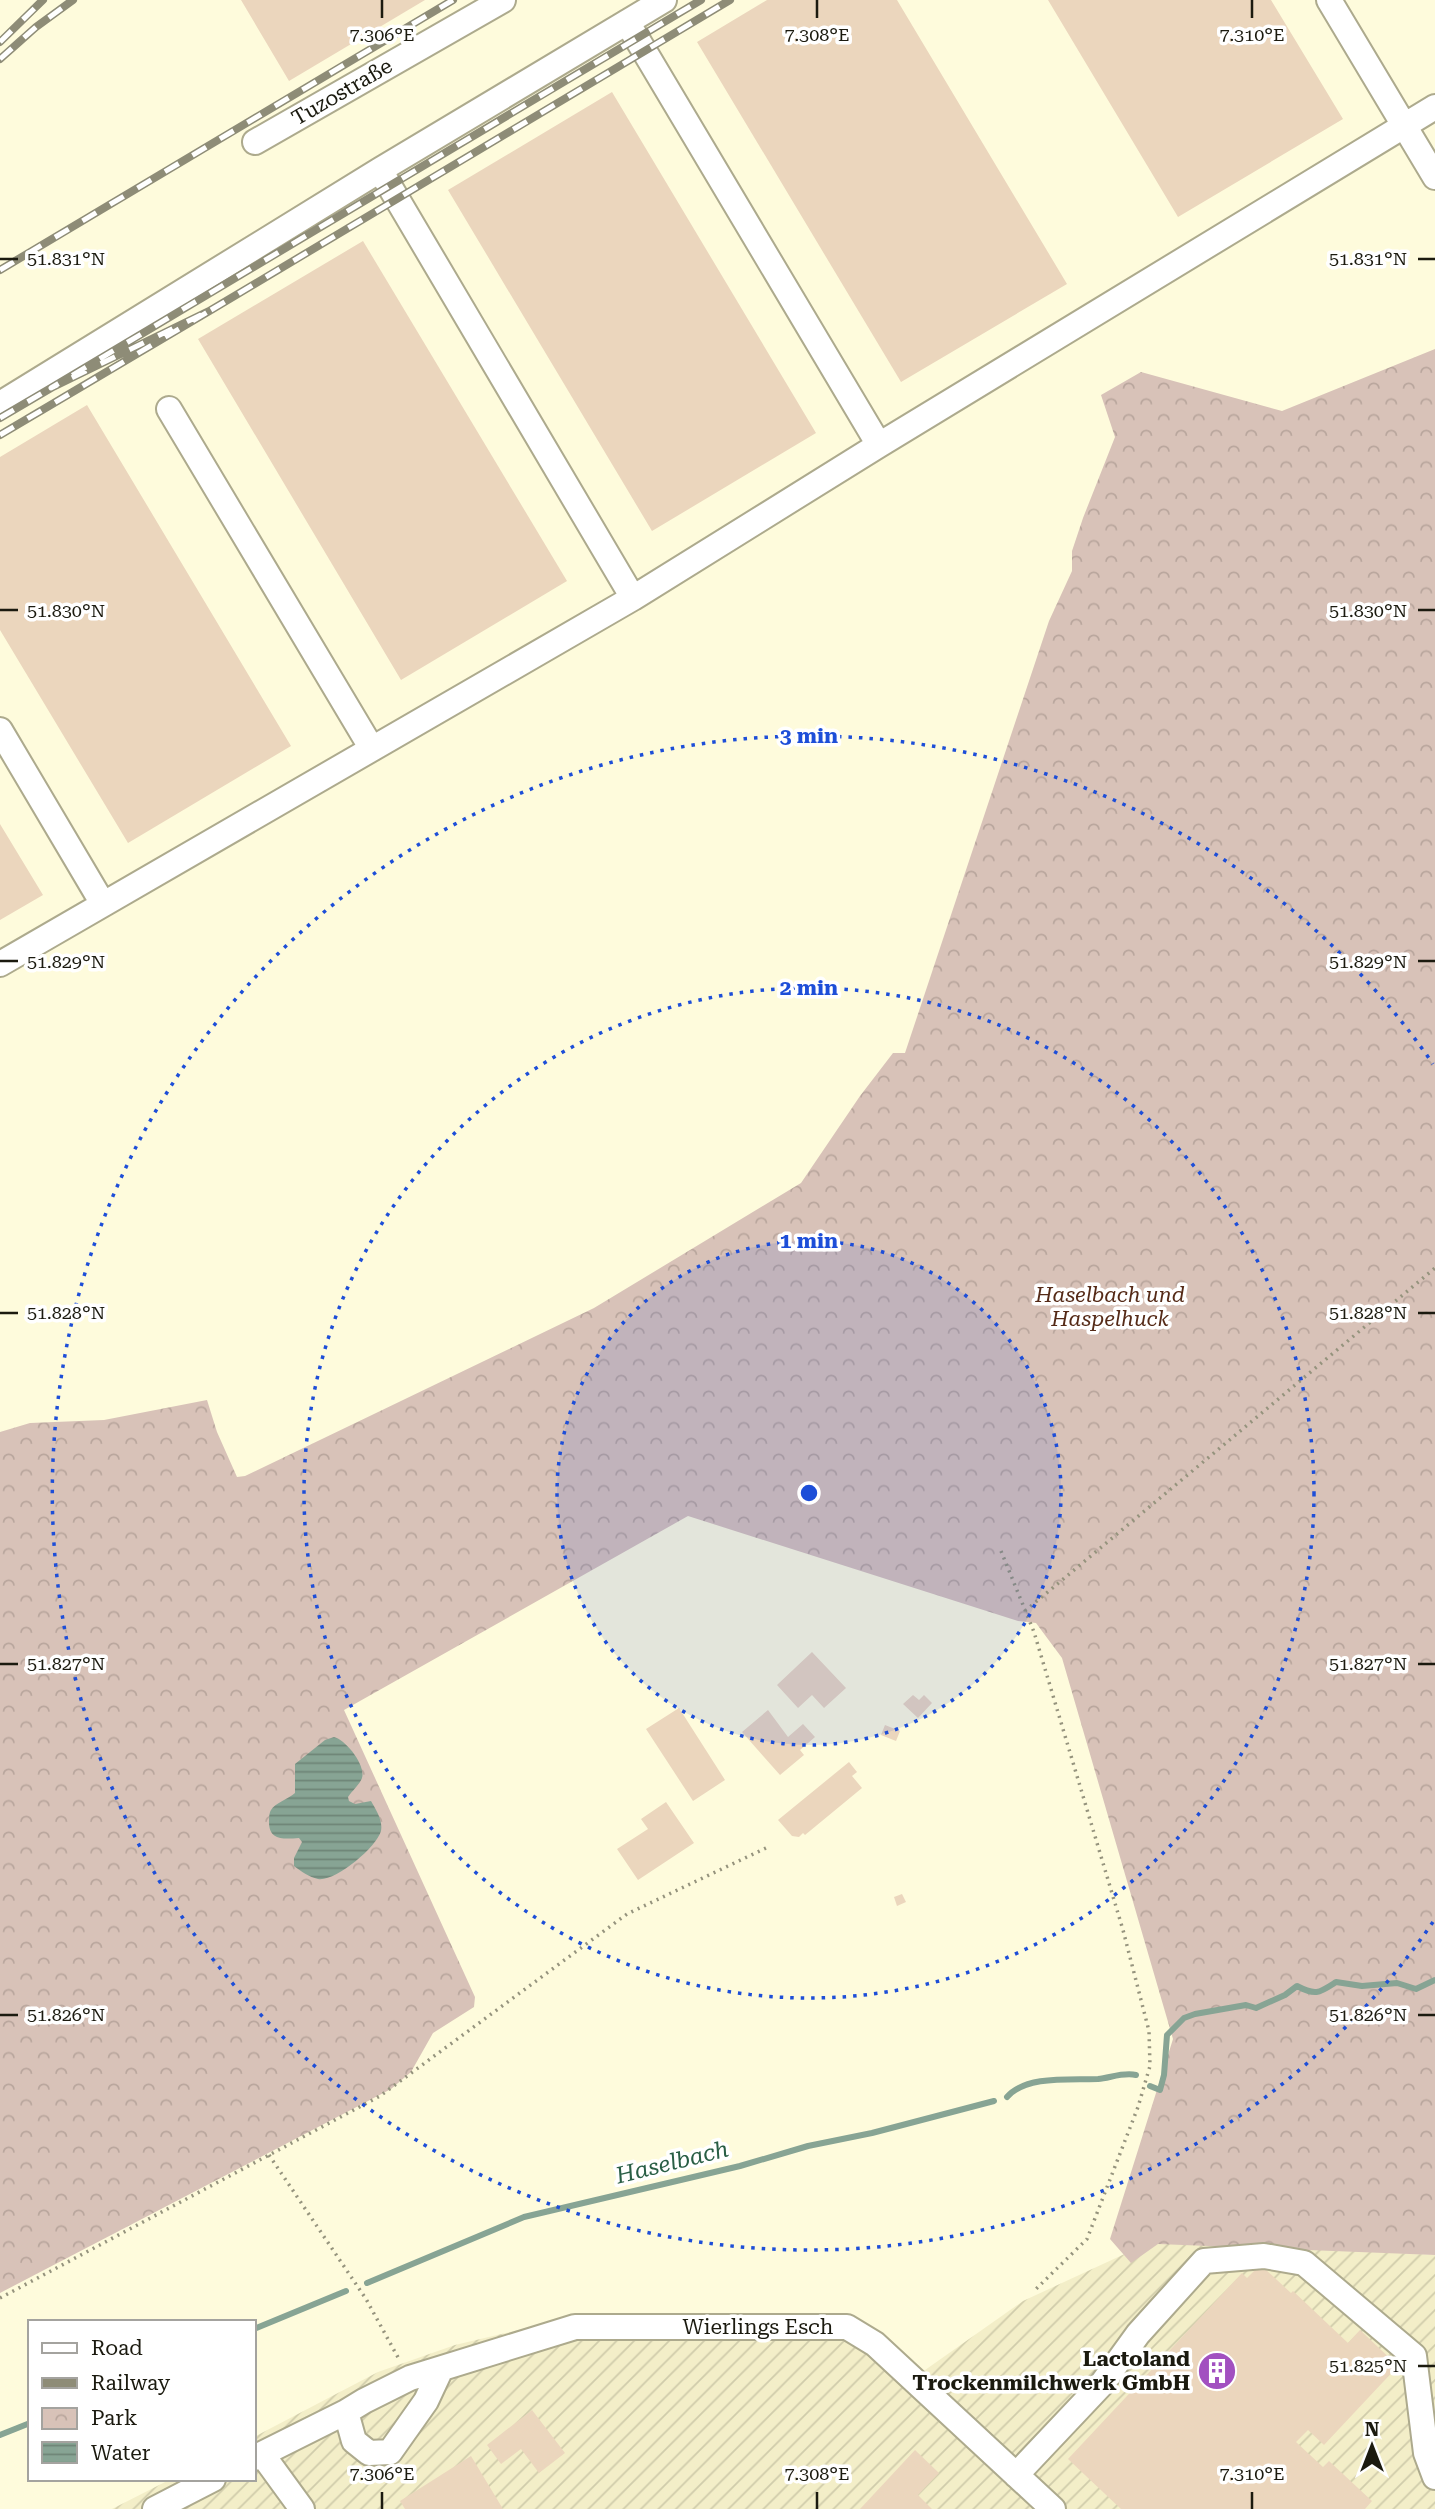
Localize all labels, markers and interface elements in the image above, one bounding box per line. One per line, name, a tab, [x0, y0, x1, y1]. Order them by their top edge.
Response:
text: 7.306°E	[349, 24, 415, 45]
text: 7.308°E	[784, 24, 850, 45]
text: 7.310°E	[1219, 24, 1285, 45]
street label: Tuzostraße	[288, 54, 396, 130]
text: 51.831°N	[27, 248, 105, 269]
text: 51.831°N	[1329, 248, 1407, 269]
text: 51.830°N	[27, 600, 105, 621]
text: 51.830°N	[1329, 600, 1407, 621]
text: 3 min	[780, 724, 838, 748]
text: 51.829°N	[27, 951, 105, 972]
text: 51.829°N	[1329, 951, 1407, 972]
text: 2 min	[780, 976, 838, 1000]
text: 1 min	[780, 1229, 838, 1253]
park label: Haselbach und Haspelhuck	[1034, 1283, 1185, 1331]
text: 51.828°N	[27, 1302, 105, 1323]
text: 51.828°N	[1329, 1302, 1407, 1323]
centre of rings	[797, 1481, 821, 1505]
text: 51.827°N	[27, 1653, 105, 1674]
text: 51.827°N	[1329, 1653, 1407, 1674]
text: 51.826°N	[27, 2004, 105, 2025]
text: 51.826°N	[1329, 2004, 1407, 2025]
water label: Haselbach	[612, 2135, 731, 2190]
street label: Wierlings Esch	[683, 2315, 834, 2339]
legend	[28, 2320, 256, 2481]
text: Road	[91, 2336, 143, 2360]
place label: Lactoland Trockenmilchwerk GmbH	[912, 2347, 1190, 2395]
building icon: Lactoland Trockenmilchwerk GmbH	[1196, 2350, 1238, 2392]
text: 51.825°N	[1329, 2355, 1407, 2376]
text: Railway	[91, 2371, 171, 2395]
text: Park	[91, 2406, 137, 2430]
north arrow	[1337, 2411, 1407, 2481]
text: N	[1365, 2418, 1380, 2441]
text: Water	[91, 2441, 151, 2465]
text: 7.306°E	[349, 2463, 415, 2484]
text: 7.308°E	[784, 2463, 850, 2484]
text: 7.310°E	[1219, 2463, 1285, 2484]

